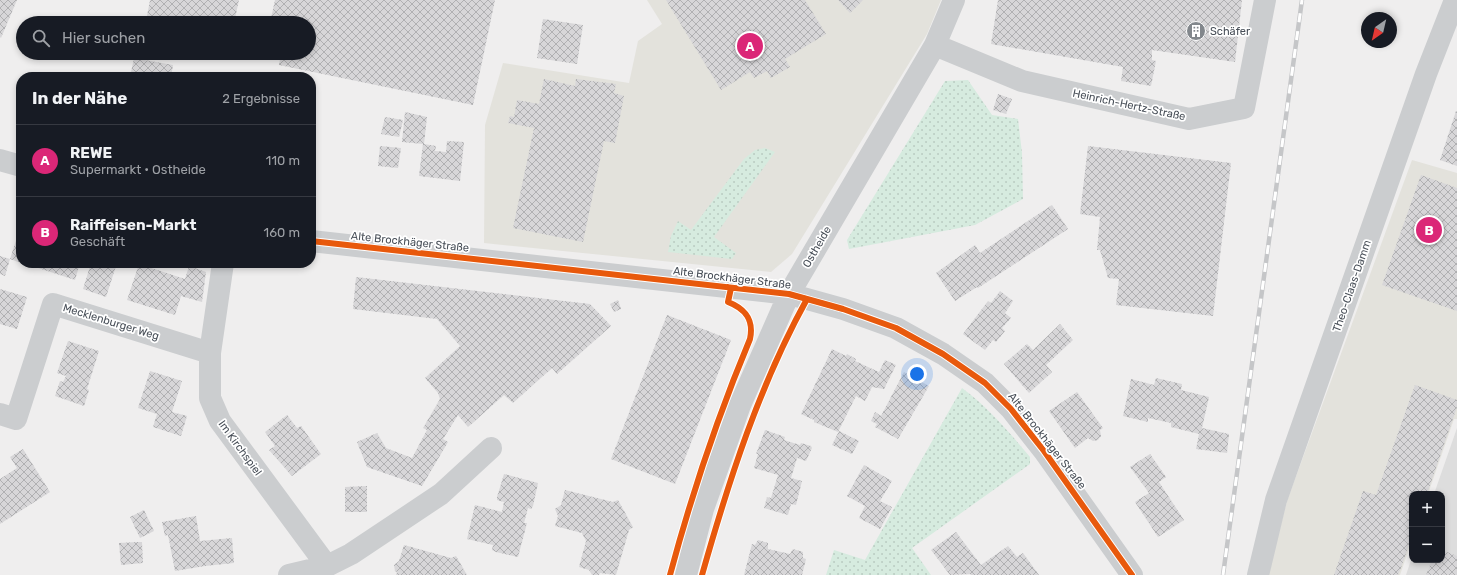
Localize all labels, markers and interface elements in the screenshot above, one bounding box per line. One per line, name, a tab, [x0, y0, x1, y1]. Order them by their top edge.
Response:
north arrow	[1361, 12, 1397, 48]
search box	[16, 16, 316, 60]
building icon: Schäfer	[1185, 20, 1207, 42]
place label: Schäfer	[1210, 25, 1251, 38]
icon: search	[30, 27, 52, 49]
text: Hier suchen	[62, 29, 145, 47]
pin: A	[737, 31, 763, 61]
street label: Heinrich-Hertz-Straße	[1071, 87, 1187, 123]
text: In der Nähe	[32, 88, 127, 108]
text: 2 Ergebnisse	[222, 91, 300, 106]
text: REWE	[70, 144, 112, 162]
text: A	[40, 153, 50, 168]
text: 110 m	[266, 153, 300, 168]
text: Supermarkt · Ostheide	[70, 162, 206, 177]
pin: B	[1416, 215, 1442, 245]
text: Raiffeisen-Markt	[70, 216, 197, 234]
street label: Ostheide	[800, 224, 834, 270]
text: B	[40, 225, 50, 240]
text: 160 m	[264, 225, 300, 240]
street label: Alte Brockhäger Straße	[350, 229, 470, 255]
text: Geschäft	[70, 234, 125, 249]
street label: Theo-Claas-Damm	[1330, 238, 1374, 334]
street label: Alte Brockhäger Straße	[672, 264, 792, 292]
street label: Mecklenburger Weg	[61, 301, 161, 343]
your location	[907, 364, 927, 384]
street label: Alte Brockhäger Straße	[1005, 390, 1089, 492]
street label: Im Kirchspiel	[216, 418, 264, 478]
map controls	[1409, 491, 1445, 563]
button: +	[1409, 491, 1445, 527]
button: −	[1409, 527, 1445, 563]

